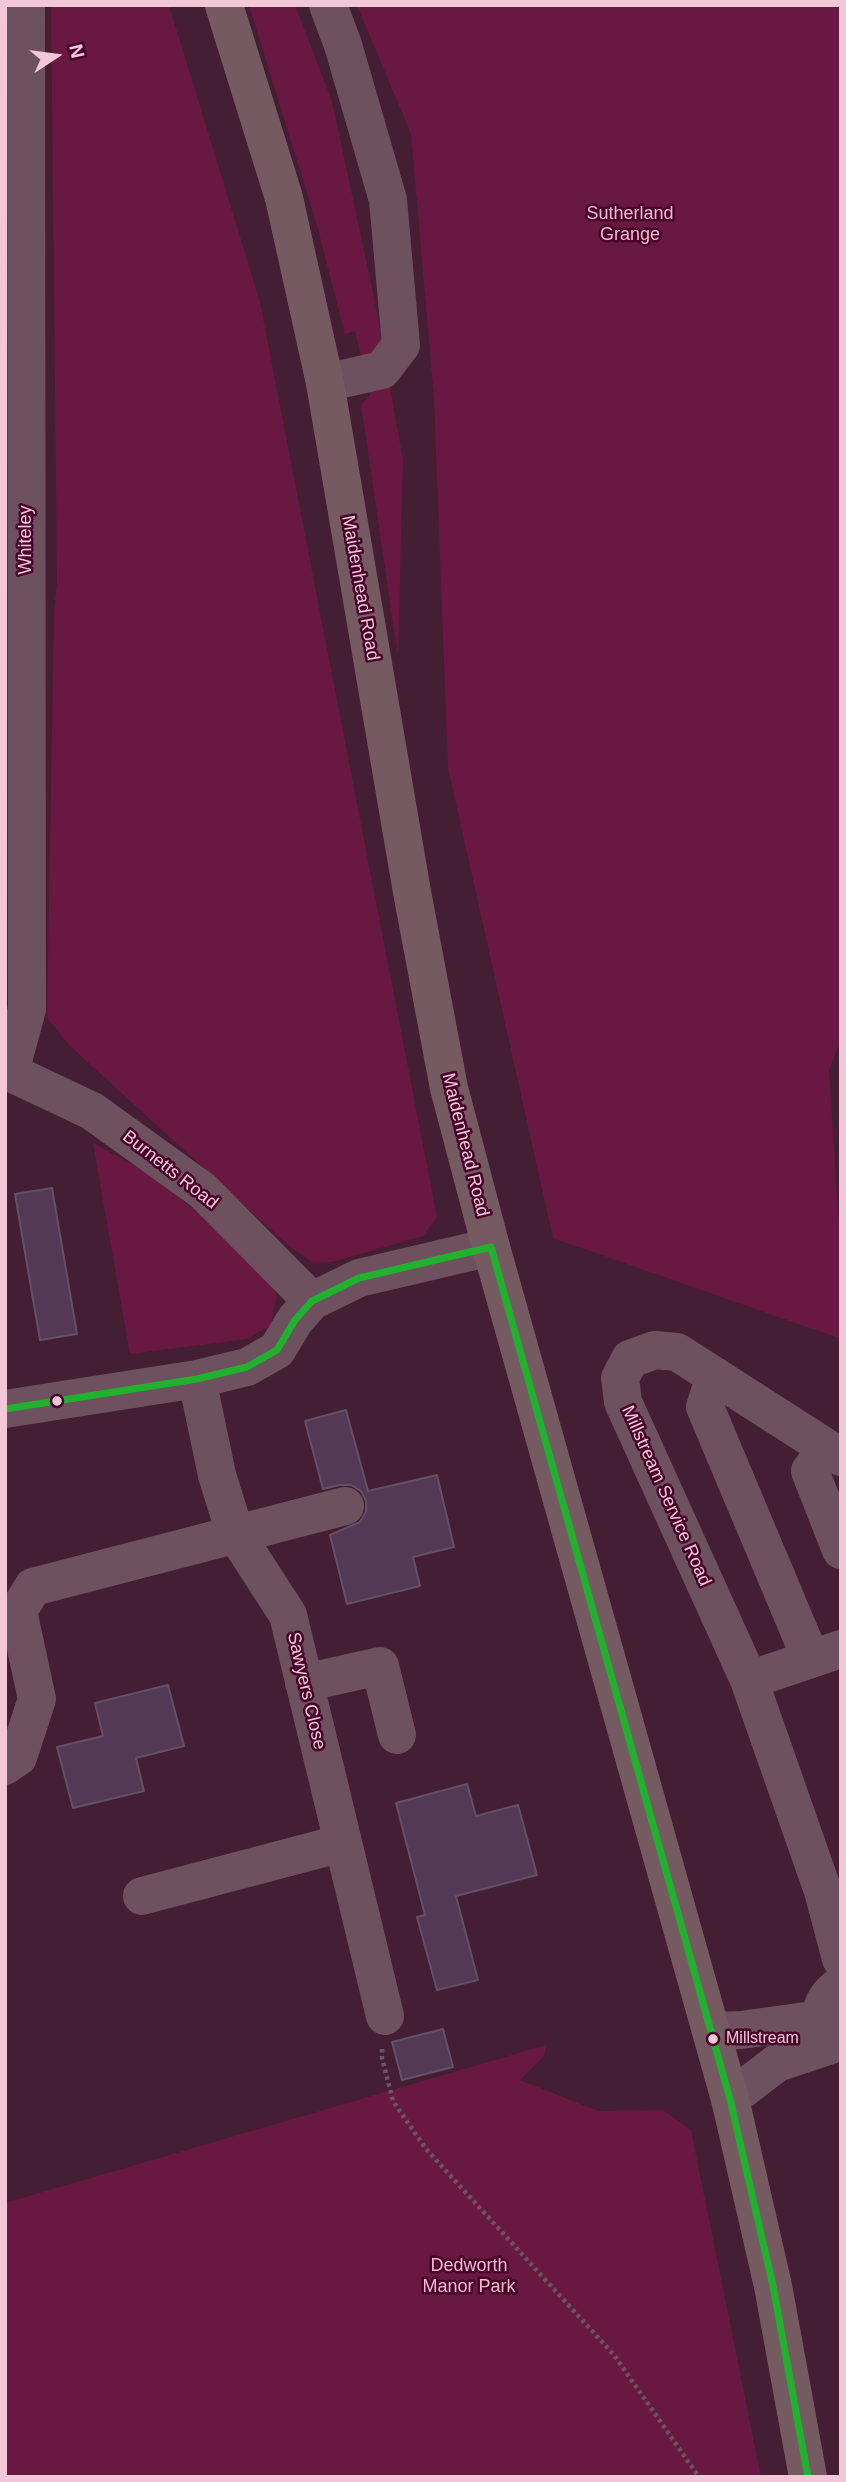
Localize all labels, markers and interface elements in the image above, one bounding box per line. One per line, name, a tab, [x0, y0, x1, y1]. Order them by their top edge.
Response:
north arrow	[21, 21, 91, 91]
text: N	[65, 42, 89, 60]
park label: Sutherland Grange	[586, 203, 674, 246]
street label: Whiteley	[15, 505, 37, 575]
street label: Maidenhead Road	[337, 514, 383, 662]
street label: Maidenhead Road	[437, 1071, 493, 1219]
street label: Burnetts Road	[118, 1126, 222, 1214]
unlabelled marker	[50, 1394, 64, 1408]
street label: Millstream Service Road	[616, 1403, 716, 1589]
street label: Sawyers Close	[282, 1630, 330, 1752]
place label: Millstream	[726, 2029, 799, 2049]
marker: Millstream	[706, 2032, 720, 2046]
park label: Dedworth Manor Park	[422, 2255, 516, 2298]

